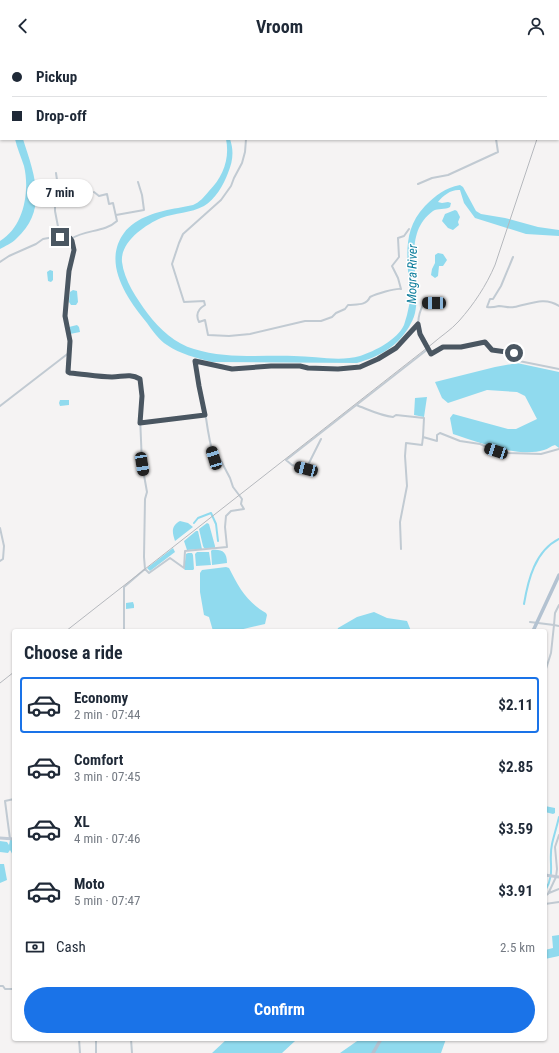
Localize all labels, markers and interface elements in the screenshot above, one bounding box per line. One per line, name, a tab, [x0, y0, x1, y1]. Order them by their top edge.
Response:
icon: back	[12, 15, 34, 37]
icon: person	[525, 15, 547, 37]
text: Vroom	[256, 16, 303, 37]
text: Pickup	[36, 68, 77, 86]
text: Drop-off	[36, 107, 87, 125]
callout: 7 min	[27, 179, 93, 207]
text: 7 min	[46, 185, 74, 200]
route end	[51, 228, 69, 246]
water label: Mogra River	[404, 243, 420, 304]
car	[422, 297, 446, 309]
route start	[505, 344, 523, 362]
car	[483, 442, 509, 460]
car	[205, 445, 223, 471]
car	[134, 451, 150, 477]
car	[293, 460, 319, 478]
text: Choose a ride	[24, 642, 123, 663]
icon: car	[26, 687, 62, 723]
text: Economy	[74, 689, 128, 707]
text: $2.11	[498, 696, 533, 714]
text: 2 min · 07:44	[74, 707, 140, 722]
icon: car	[26, 749, 62, 785]
text: Comfort	[74, 751, 123, 769]
text: $2.85	[498, 758, 533, 776]
text: 3 min · 07:45	[74, 769, 140, 784]
icon: car	[26, 811, 62, 847]
text: XL	[74, 813, 90, 831]
text: $3.59	[498, 820, 533, 838]
text: 4 min · 07:46	[74, 831, 140, 846]
icon: car	[26, 873, 62, 909]
text: Moto	[74, 875, 105, 893]
text: $3.91	[498, 882, 533, 900]
text: 5 min · 07:47	[74, 893, 140, 908]
icon: cash	[24, 936, 46, 958]
text: Cash	[56, 938, 86, 956]
text: 2.5 km	[500, 940, 535, 955]
button: Confirm	[24, 987, 535, 1033]

